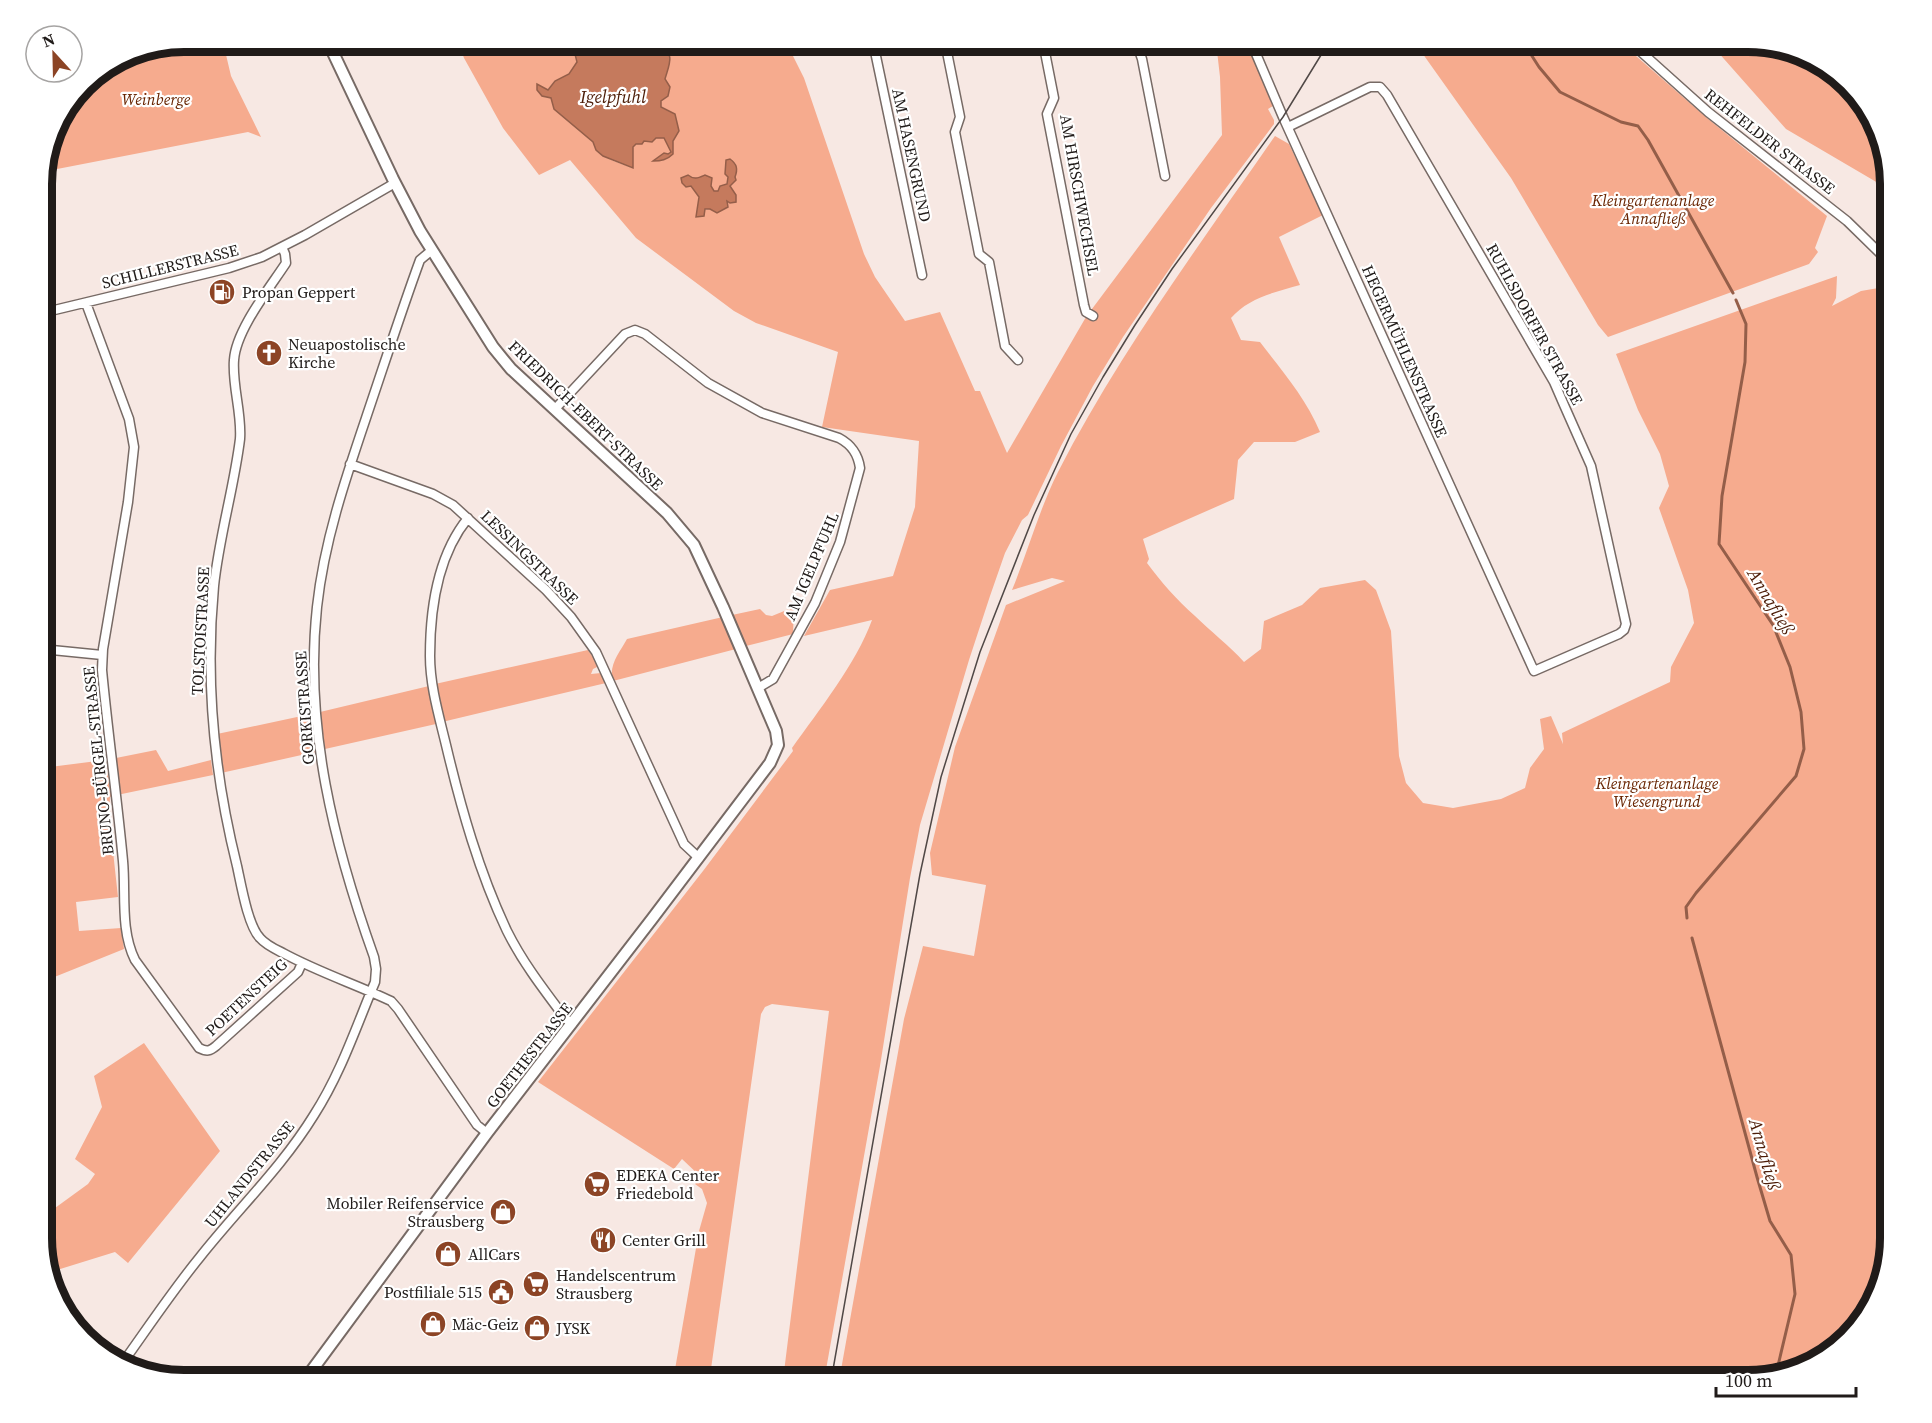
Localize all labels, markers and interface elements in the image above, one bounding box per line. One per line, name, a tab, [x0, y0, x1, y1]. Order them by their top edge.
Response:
north arrow	[24, 24, 84, 84]
text: N	[39, 28, 58, 52]
street label: REHFELDER STRASSE	[1700, 83, 1840, 199]
water label: Igelpfuhl	[579, 84, 646, 109]
street label: AM HASENGRUND	[887, 86, 937, 224]
park label: Weinberge	[122, 88, 191, 110]
street label: AM HIRSCHWECHSEL	[1055, 113, 1105, 277]
park label: Kleingartenanlage Annafließ	[1591, 189, 1715, 229]
street label: SCHILLERSTRASSE	[99, 238, 241, 294]
street label: RUHLSDORFER STRASSE	[1481, 239, 1589, 409]
street label: HEGERMÜHLENSTRASSE	[1357, 261, 1453, 441]
fuel station icon: Propan Geppert	[207, 277, 237, 307]
place label: Propan Geppert	[242, 281, 356, 303]
place label: Neuapostolische Kirche	[288, 333, 406, 373]
street label: FRIEDRICH-EBERT-STRASSE	[504, 335, 668, 495]
church icon: Neuapostolische Kirche	[254, 338, 284, 368]
street label: LESSINGSTRASSE	[476, 505, 584, 610]
street label: AM IGELPFUHL	[778, 508, 844, 624]
water label: Annafließ	[1741, 562, 1801, 639]
street label: TOLSTOISTRASSE	[186, 566, 214, 696]
street label: GORKISTRASSE	[289, 650, 319, 765]
street label: BRUNO-BÜRGEL-STRASSE	[77, 665, 119, 856]
park label: Kleingartenanlage Wiesengrund	[1595, 772, 1719, 812]
street label: POETENSTEIG	[200, 953, 292, 1041]
street label: GOETHESTRASSE	[481, 997, 577, 1112]
water label: Annafließ	[1743, 1115, 1787, 1193]
street label: UHLANDSTRASSE	[199, 1116, 299, 1232]
place label: EDEKA Center Friedebold	[616, 1164, 720, 1204]
supermarket icon: EDEKA Center Friedebold	[582, 1169, 612, 1199]
place label: Mobiler Reifenservice Strausberg	[327, 1192, 484, 1232]
shop icon: Mobiler Reifenservice Strausberg	[488, 1197, 518, 1227]
restaurant icon: Center Grill	[588, 1225, 618, 1255]
place label: Center Grill	[622, 1229, 706, 1251]
shop icon: AllCars	[433, 1239, 463, 1269]
place label: AllCars	[468, 1243, 520, 1265]
place label: Handelscentrum Strausberg	[556, 1264, 676, 1304]
supermarket icon: Handelscentrum Strausberg	[521, 1269, 551, 1299]
public building icon: Postfiliale 515	[486, 1277, 516, 1307]
place label: Postfiliale 515	[384, 1281, 482, 1303]
shop icon: Mäc-Geiz	[418, 1309, 448, 1339]
place label: Mäc-Geiz	[452, 1313, 518, 1335]
shop icon: JYSK	[522, 1313, 552, 1343]
place label: JYSK	[555, 1317, 591, 1339]
scale bar	[1716, 1360, 1856, 1398]
text: 100 m	[1725, 1368, 1772, 1393]

